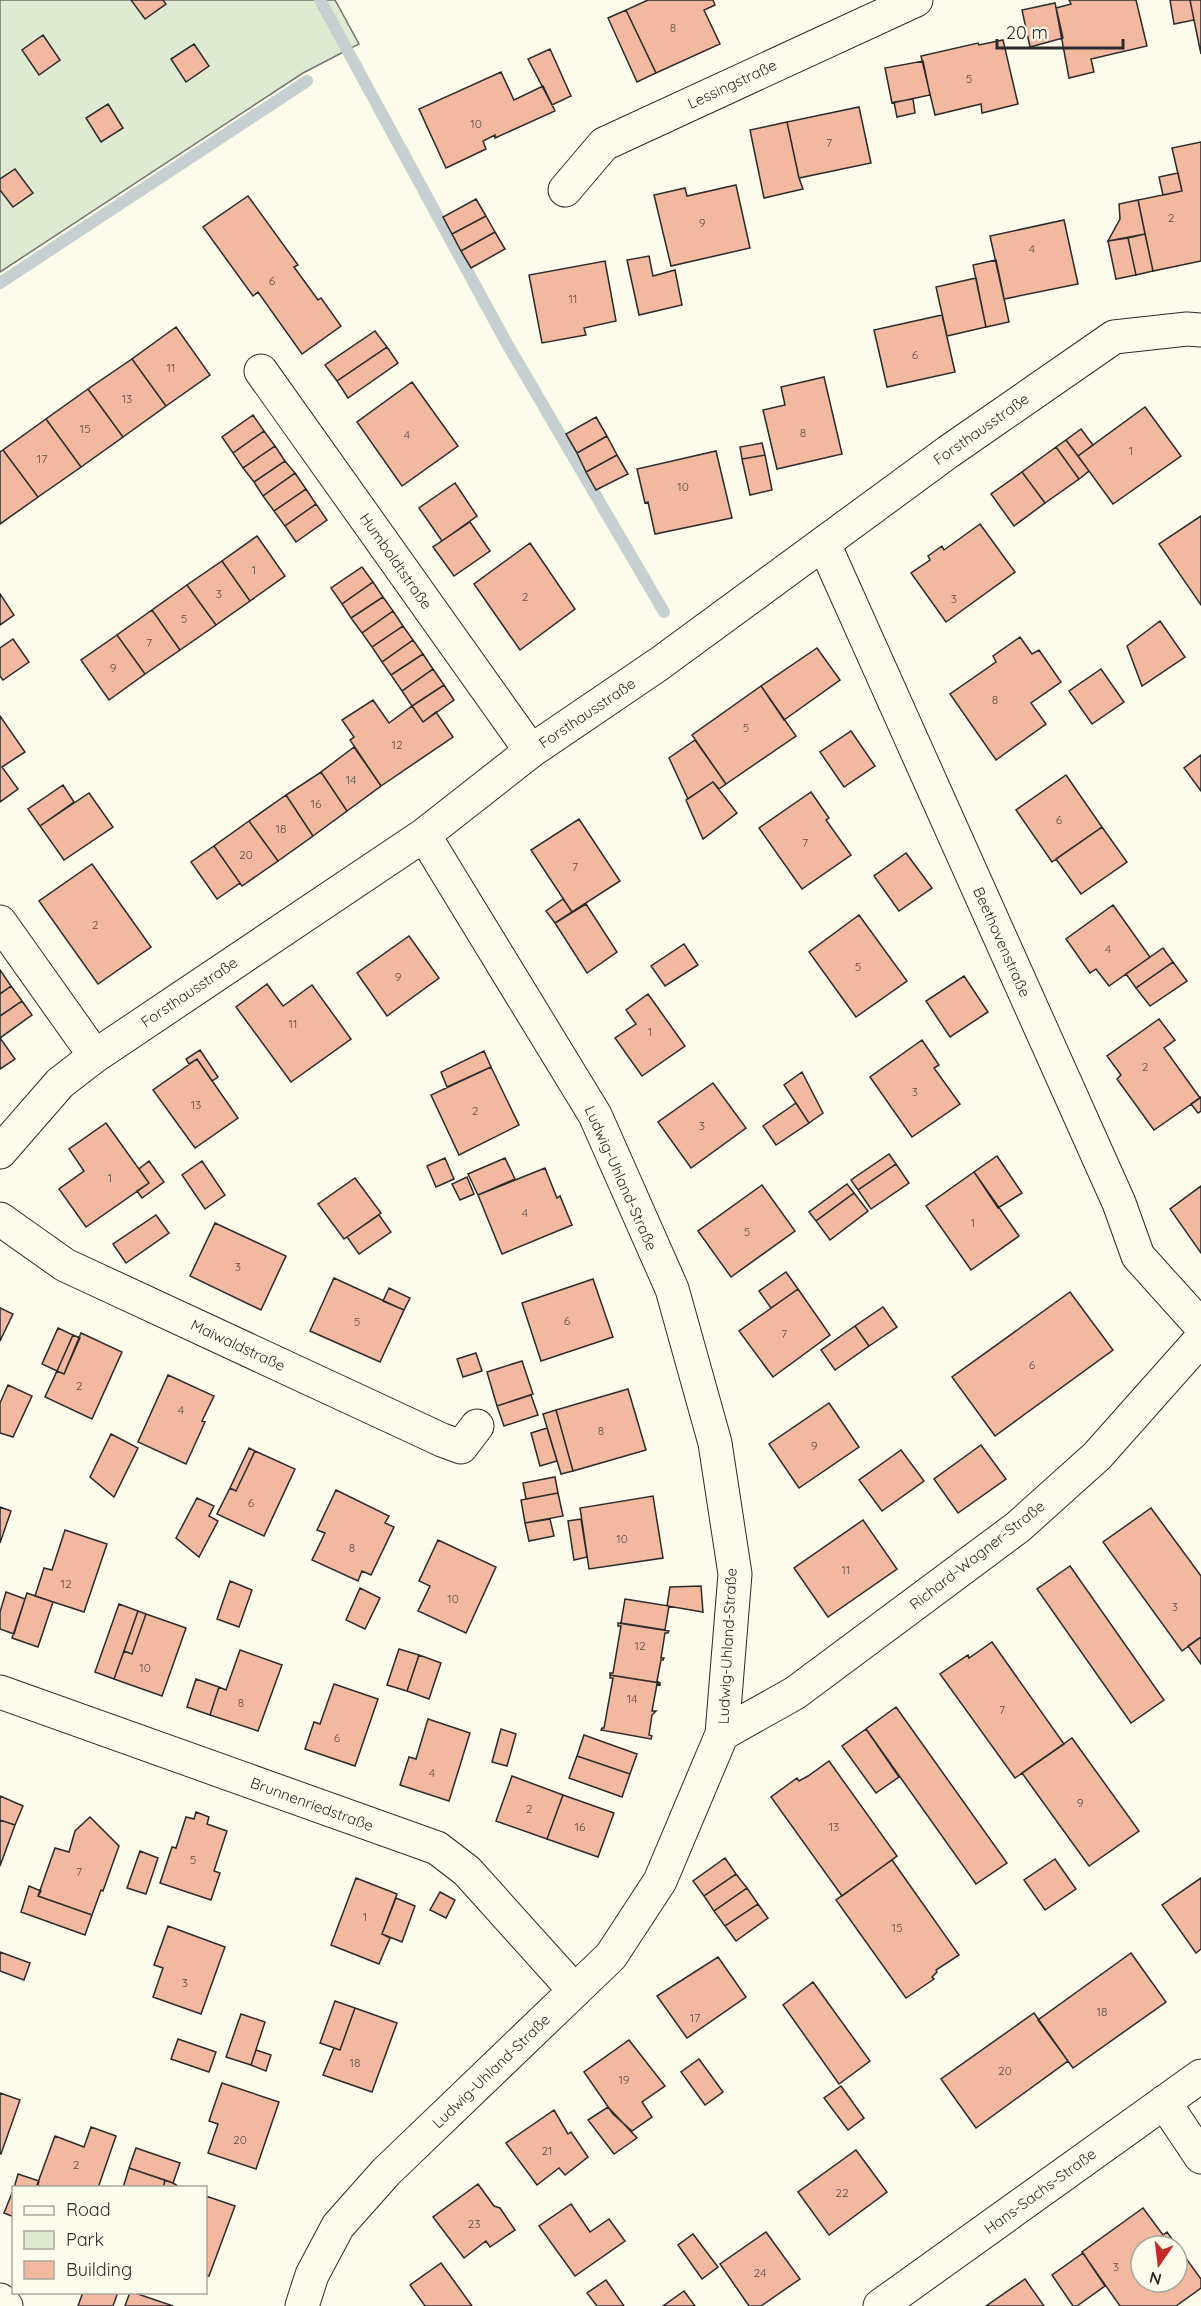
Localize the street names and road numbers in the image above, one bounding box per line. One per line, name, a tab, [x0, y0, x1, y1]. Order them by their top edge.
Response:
street label: Lessingstraße	[684, 55, 780, 113]
street label: Forsthausstraße	[929, 389, 1033, 469]
street label: Humboldtstraße	[356, 509, 436, 613]
street label: Forsthausstraße	[535, 674, 639, 752]
street label: Beethovenstraße	[969, 884, 1035, 1000]
street label: Forsthausstraße	[137, 953, 241, 1031]
street label: Ludwig-Uhland-Straße	[581, 1103, 661, 1253]
street label: Maiwaldstraße	[188, 1315, 288, 1375]
street label: Richard-Wagner-Straße	[906, 1496, 1048, 1614]
street label: Ludwig-Uhland-Straße	[713, 1567, 741, 1725]
street label: Brunnenriedstraße	[248, 1773, 376, 1835]
street label: Ludwig-Uhland-Straße	[428, 2010, 554, 2132]
street label: Hans-Sachs-Straße	[980, 2144, 1100, 2238]

